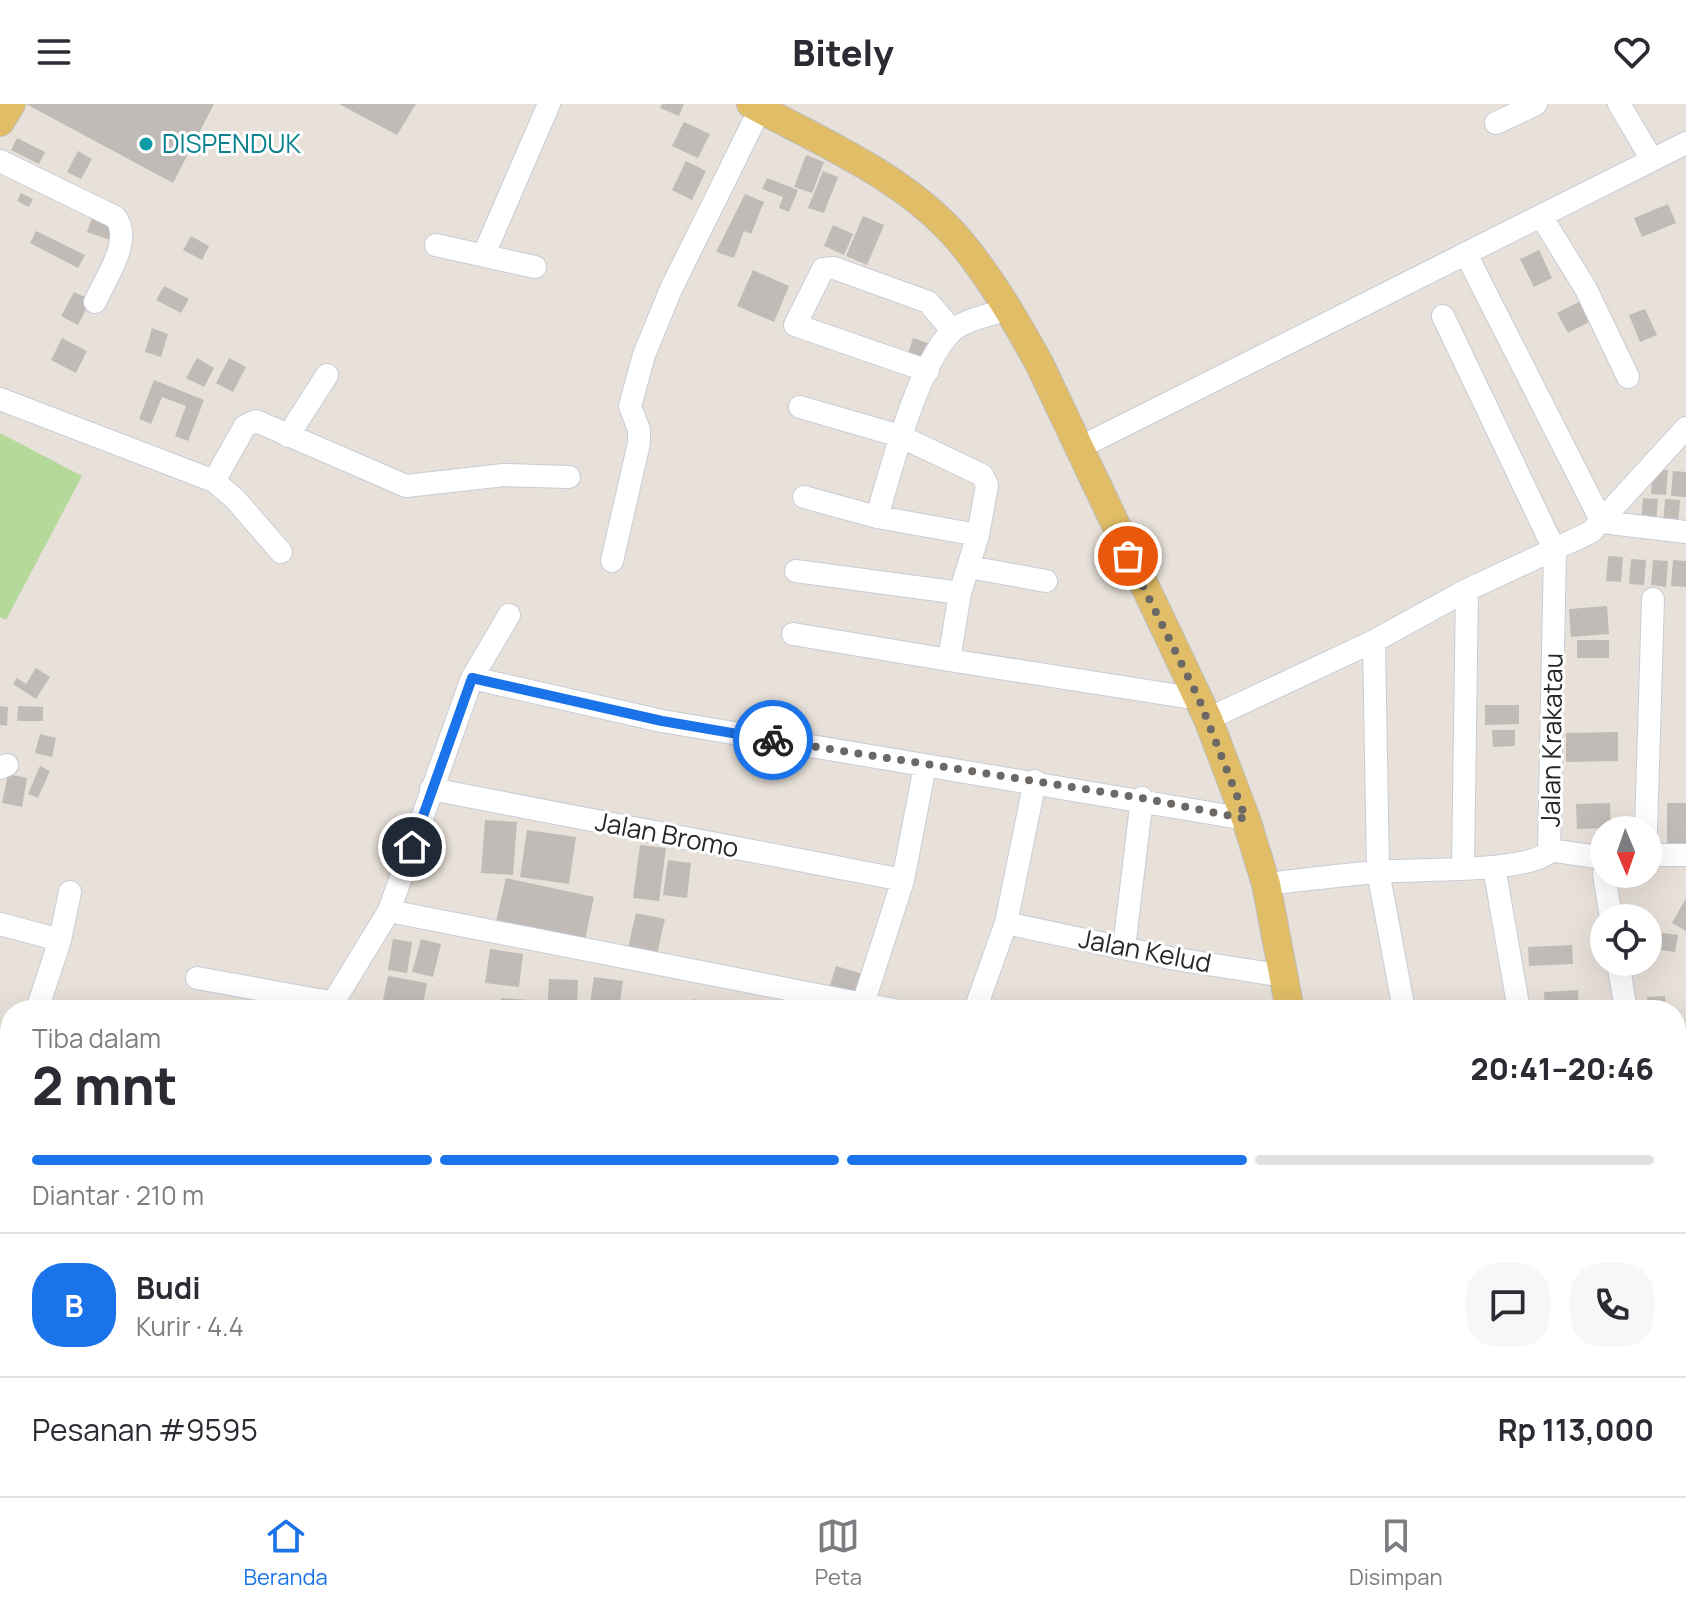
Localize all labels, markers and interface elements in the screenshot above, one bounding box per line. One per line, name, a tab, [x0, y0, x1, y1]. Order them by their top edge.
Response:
text: Bitely	[792, 28, 894, 77]
icon: menu	[32, 30, 76, 74]
icon: heart	[1610, 30, 1654, 74]
place label: DISPENDUK	[162, 125, 302, 161]
marker: DISPENDUK	[137, 135, 155, 153]
pin	[1094, 522, 1162, 590]
icon: bag	[1106, 534, 1150, 578]
street label: Jalan Krakatau	[1531, 653, 1571, 827]
courier	[733, 700, 813, 780]
icon: bike	[751, 718, 795, 762]
street label: Jalan Bromo	[592, 802, 742, 866]
pin	[378, 813, 446, 881]
north arrow	[1590, 816, 1662, 888]
map controls	[1590, 816, 1662, 976]
icon: home	[390, 825, 434, 869]
button: locate	[1590, 904, 1662, 976]
street label: Jalan Kelud	[1076, 920, 1214, 980]
text: Tiba dalam	[32, 1020, 161, 1056]
text: 20:41–20:46	[1471, 1048, 1654, 1089]
text: 2 mnt	[32, 1050, 178, 1121]
text: Diantar · 210 m	[32, 1177, 204, 1213]
button: chat	[1466, 1263, 1550, 1347]
button: phone	[1570, 1263, 1654, 1347]
text: Budi	[136, 1267, 201, 1308]
text: B	[65, 1285, 83, 1326]
text: Kurir · 4.4	[136, 1308, 244, 1344]
text: Pesanan #9595	[32, 1409, 258, 1450]
text: Rp 113,000	[1498, 1409, 1654, 1450]
tab: Beranda	[244, 1514, 328, 1592]
tab: Peta	[815, 1514, 862, 1592]
tab: Disimpan	[1349, 1514, 1443, 1592]

